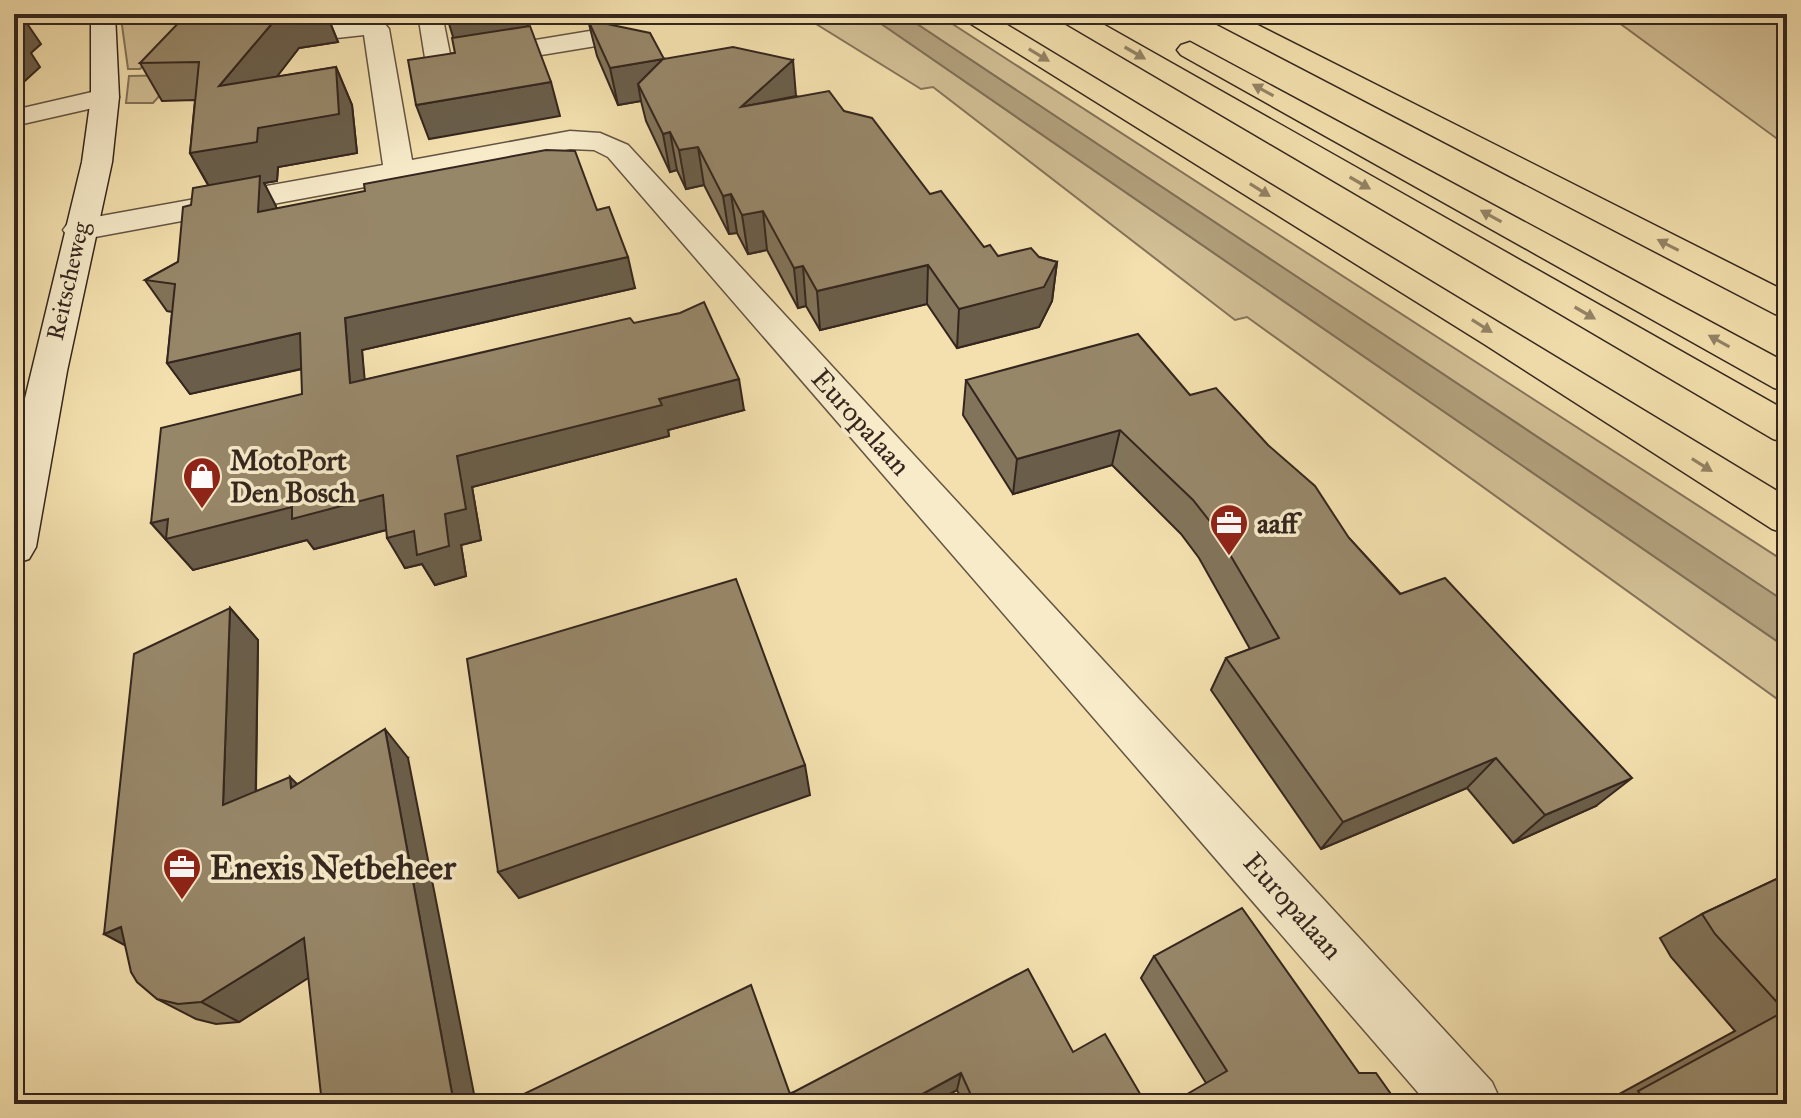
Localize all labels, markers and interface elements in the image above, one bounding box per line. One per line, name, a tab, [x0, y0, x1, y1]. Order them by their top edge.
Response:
one-way arrow	[1124, 46, 1146, 60]
one-way arrow	[1028, 47, 1050, 61]
one-way arrow	[1252, 84, 1274, 98]
one-way arrow	[1349, 176, 1371, 190]
one-way arrow	[1250, 183, 1271, 198]
one-way arrow	[1480, 209, 1502, 223]
street label: Reitscheweg	[40, 218, 96, 343]
one-way arrow	[1656, 238, 1679, 251]
one-way arrow	[1574, 306, 1597, 320]
one-way arrow	[1471, 319, 1493, 333]
one-way arrow	[1707, 334, 1730, 348]
street label: Europalaan	[804, 361, 918, 483]
place label: MotoPort Den Bosch	[230, 443, 356, 510]
shop icon: MotoPort Den Bosch	[181, 455, 223, 510]
one-way arrow	[1691, 457, 1713, 471]
office icon: aaff	[1208, 502, 1250, 557]
place label: aaff	[1257, 506, 1303, 541]
street label: Europalaan	[1236, 845, 1350, 967]
office icon: Enexis Netbeheer	[161, 846, 203, 901]
place label: Enexis Netbeheer	[210, 847, 457, 888]

